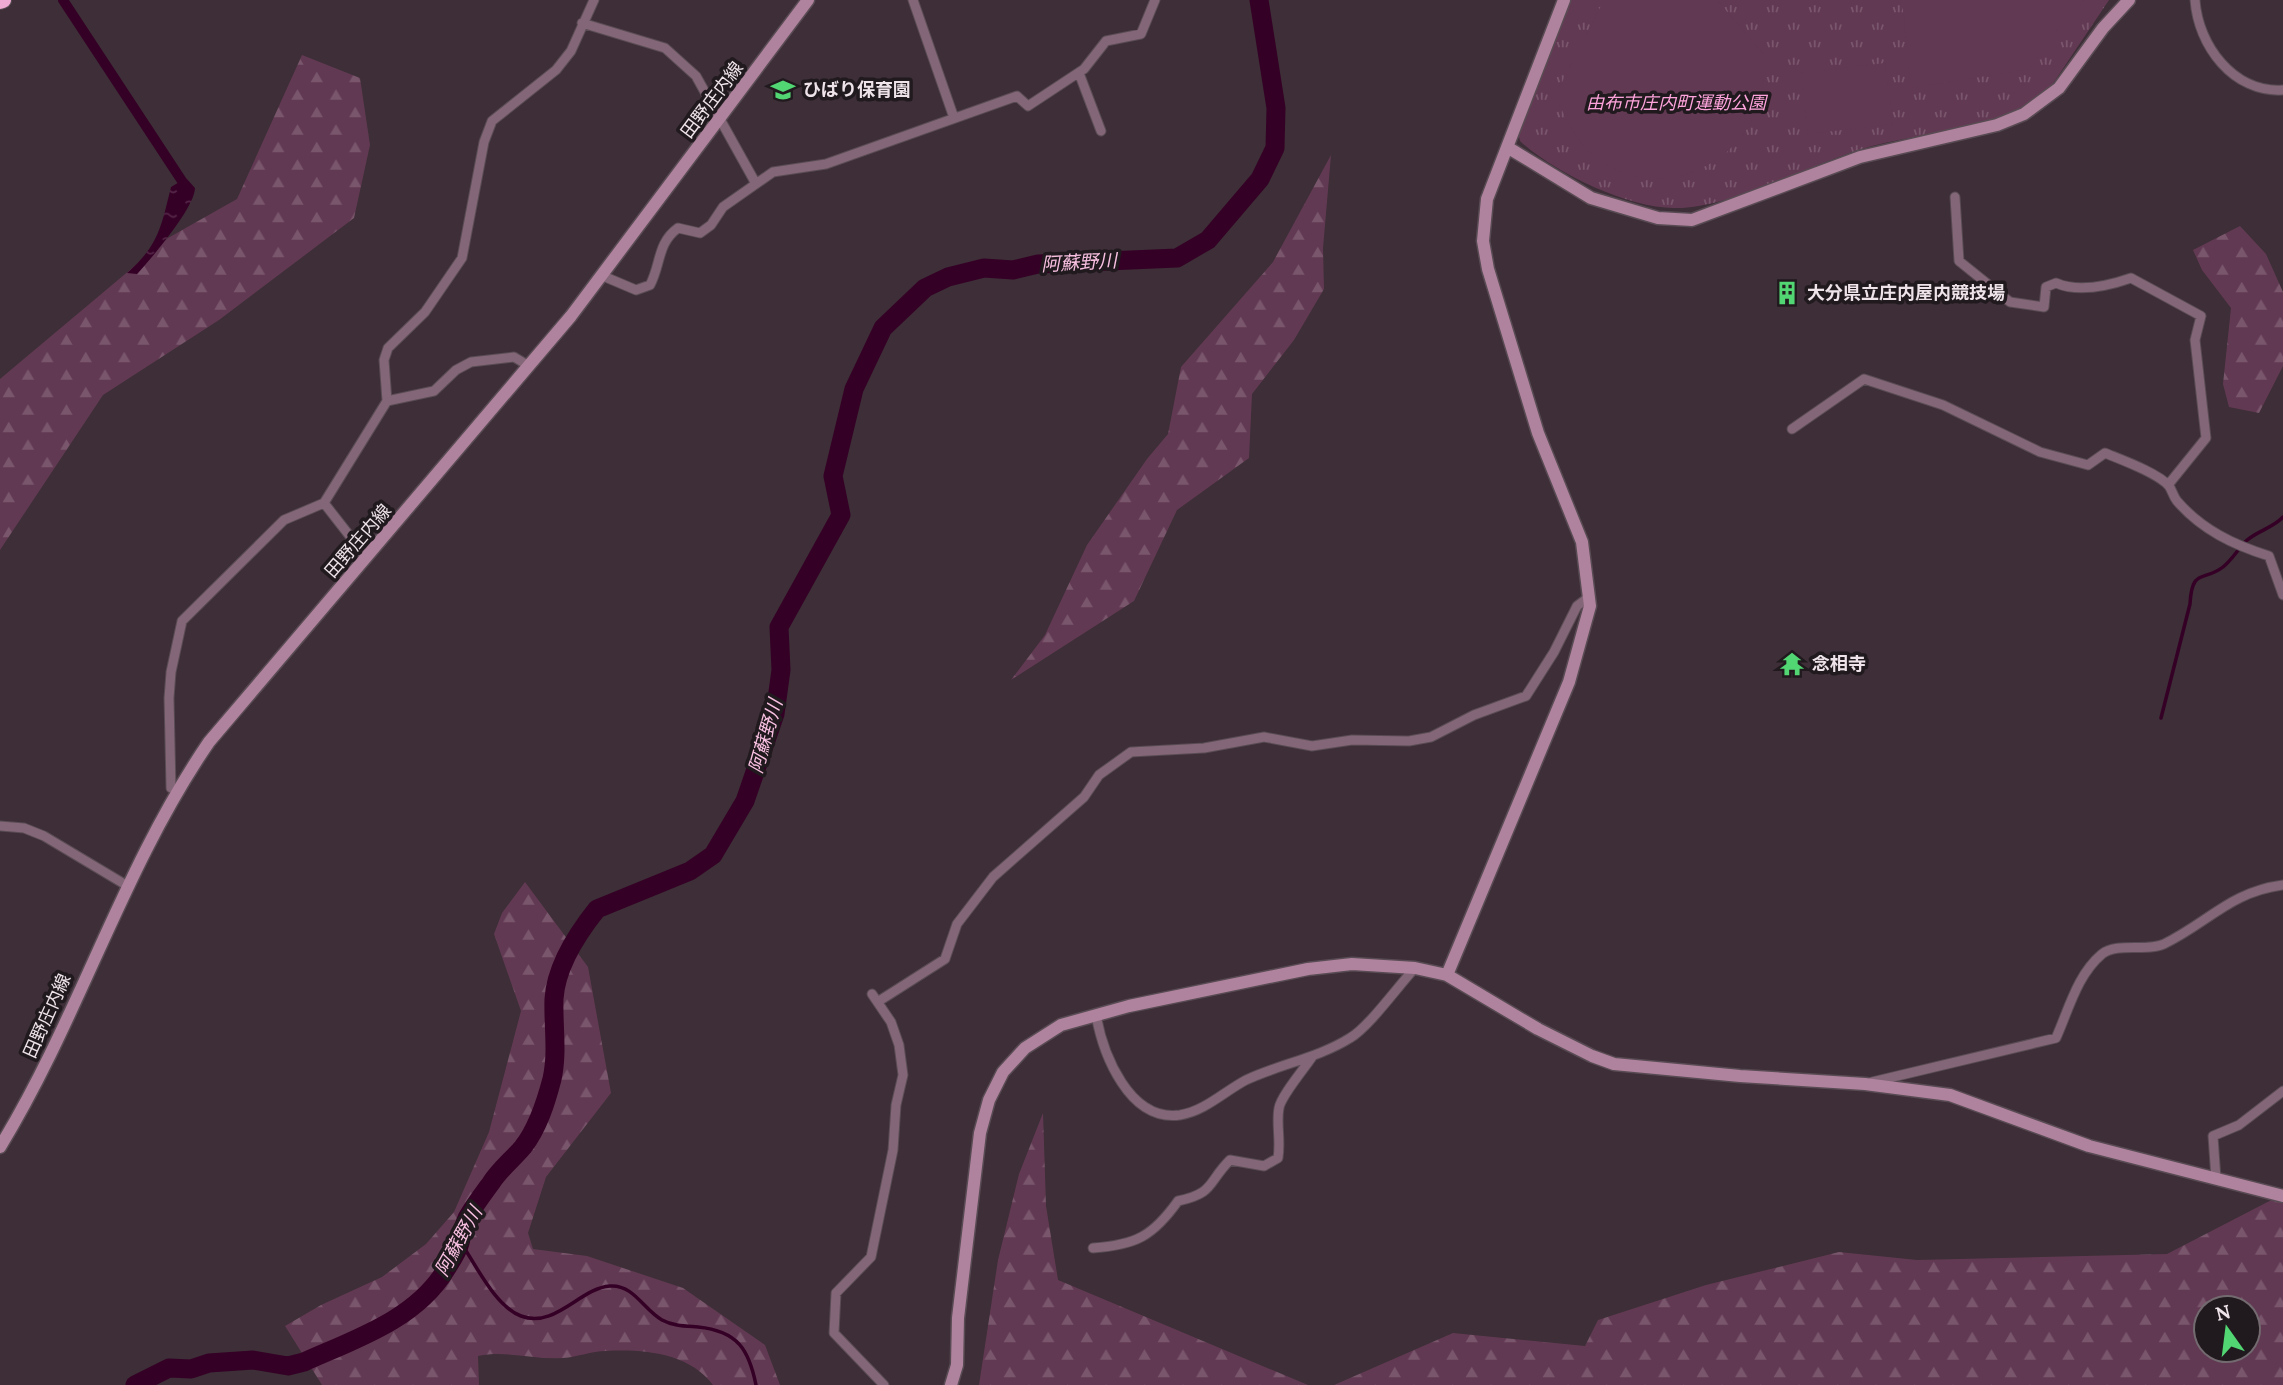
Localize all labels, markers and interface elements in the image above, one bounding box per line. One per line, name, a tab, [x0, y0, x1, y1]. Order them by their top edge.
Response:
street label: 田野庄内線	[675, 57, 748, 143]
school or university icon: ひばり保育園	[769, 76, 797, 104]
place label: ひばり保育園	[803, 78, 911, 101]
park label: 由布市庄内町運動公園	[1586, 91, 1769, 114]
water label: 阿蘇野川	[1040, 248, 1120, 276]
building icon: 大分県立庄内屋内競技場	[1773, 279, 1801, 307]
place label: 大分県立庄内屋内競技場	[1807, 281, 2005, 304]
street label: 田野庄内線	[319, 499, 396, 582]
temple icon: 念相寺	[1778, 650, 1806, 678]
place label: 念相寺	[1812, 652, 1866, 675]
water label: 阿蘇野川	[743, 694, 788, 776]
street label: 田野庄内線	[18, 970, 75, 1062]
water label: 阿蘇野川	[429, 1200, 488, 1280]
north arrow	[2192, 1294, 2262, 1364]
text: N	[2213, 1299, 2233, 1326]

